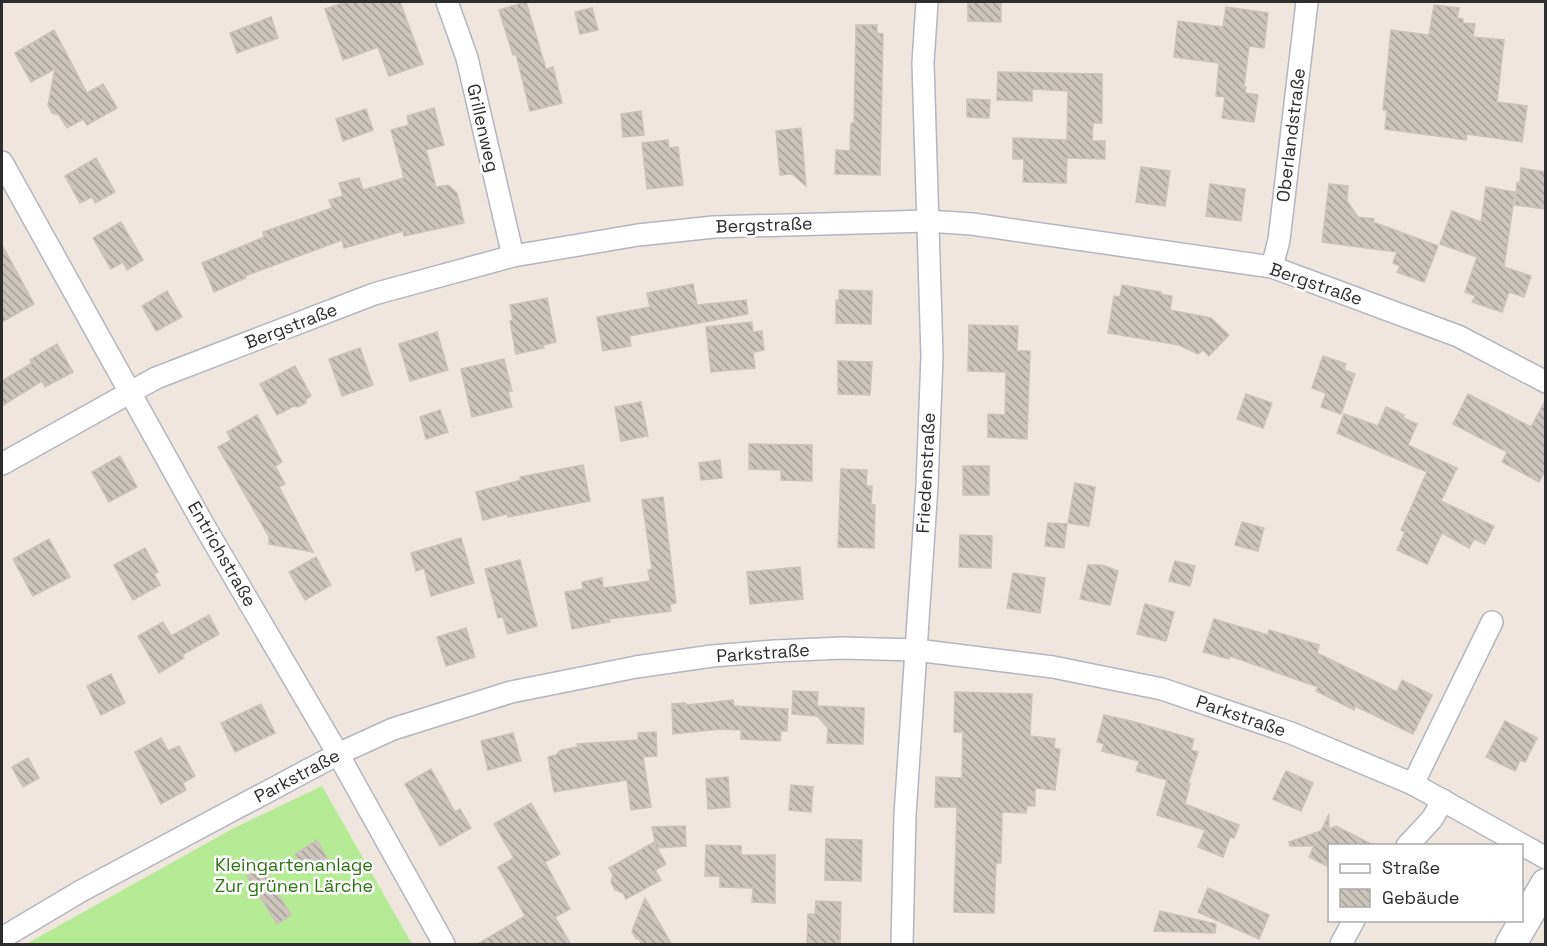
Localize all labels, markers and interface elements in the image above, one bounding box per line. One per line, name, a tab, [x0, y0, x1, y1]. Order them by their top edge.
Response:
street label: Oberlandstraße	[1271, 67, 1310, 203]
street label: Grillenweg	[462, 81, 505, 174]
street label: Bergstraße	[715, 211, 813, 238]
street label: Bergstraße	[1267, 257, 1366, 310]
street label: Bergstraße	[241, 297, 340, 354]
street label: Friedenstraße	[911, 412, 940, 534]
street label: Entrichstraße	[183, 497, 262, 611]
street label: Parkstraße	[715, 638, 810, 667]
street label: Parkstraße	[1193, 689, 1289, 742]
street label: Parkstraße	[250, 743, 343, 808]
legend	[1328, 844, 1523, 922]
park label: Kleingartenanlage Zur grünen Lärche	[215, 853, 373, 897]
text: Straße	[1382, 856, 1440, 879]
text: Gebäude	[1382, 886, 1460, 909]

